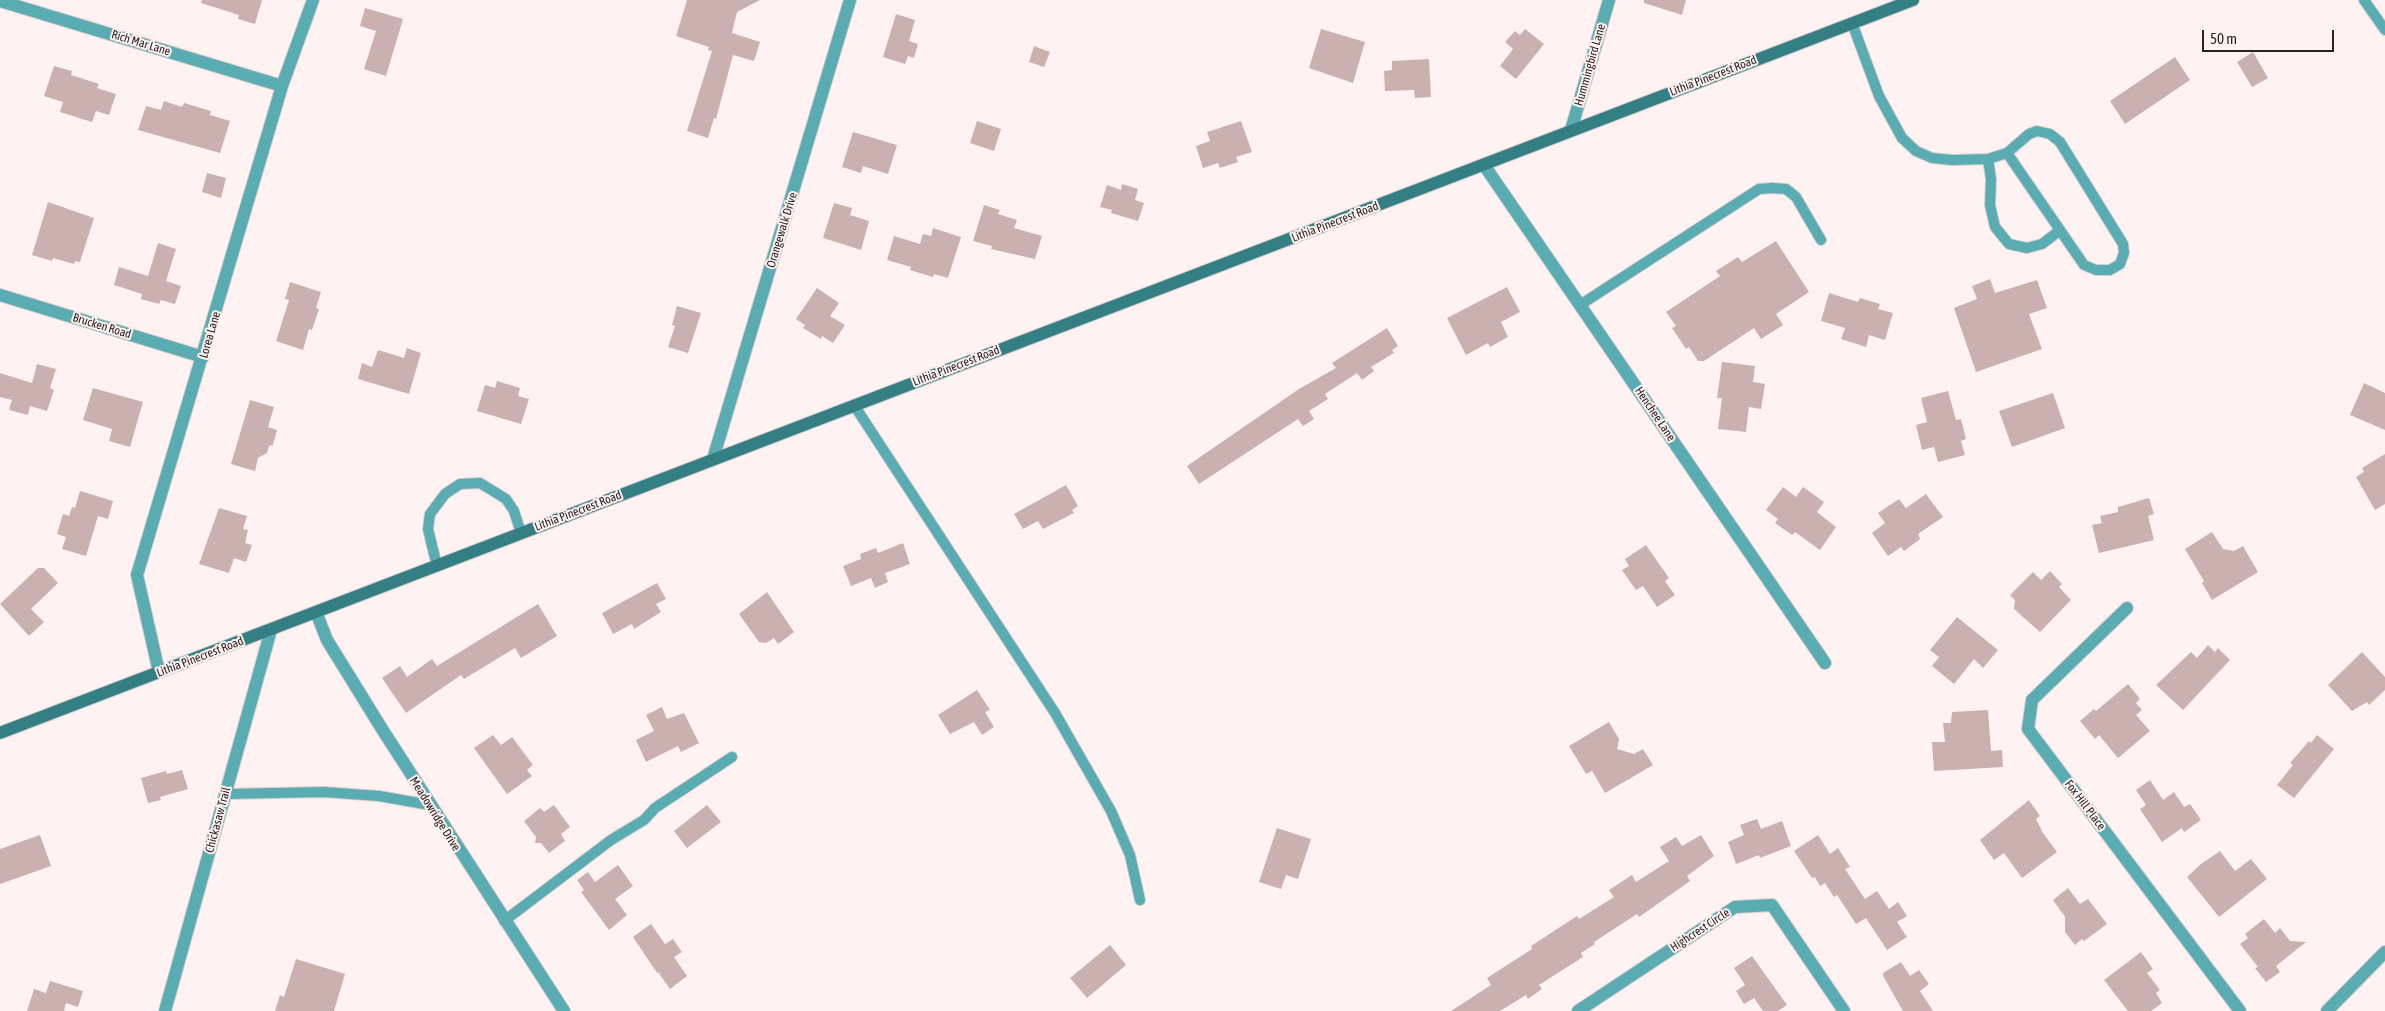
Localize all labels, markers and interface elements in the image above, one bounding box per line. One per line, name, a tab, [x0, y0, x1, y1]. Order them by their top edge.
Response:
scale bar	[2205, 20, 2338, 52]
street label: Hummingbird Lane	[1571, 22, 1609, 108]
street label: Rich Mar Lane	[110, 27, 172, 59]
text: 50 m	[2210, 30, 2237, 47]
street label: Lithia Pinecrest Road	[1668, 53, 1758, 99]
street label: Orangewalk Drive	[764, 191, 800, 269]
street label: Lithia Pinecrest Road	[1290, 199, 1380, 245]
street label: Brucken Road	[71, 310, 133, 342]
street label: Lorea Lane	[196, 310, 224, 360]
street label: Lithia Pinecrest Road	[911, 343, 1001, 389]
street label: Henchee Lane	[1632, 384, 1678, 444]
street label: Lithia Pinecrest Road	[533, 488, 623, 534]
street label: Lithia Pinecrest Road	[155, 634, 245, 680]
street label: Meadowridge Drive	[406, 774, 464, 854]
street label: Fox Hill Place	[2062, 777, 2108, 833]
street label: Chickasaw Trail	[202, 786, 234, 854]
street label: Highcrest Circle	[1668, 905, 1732, 955]

